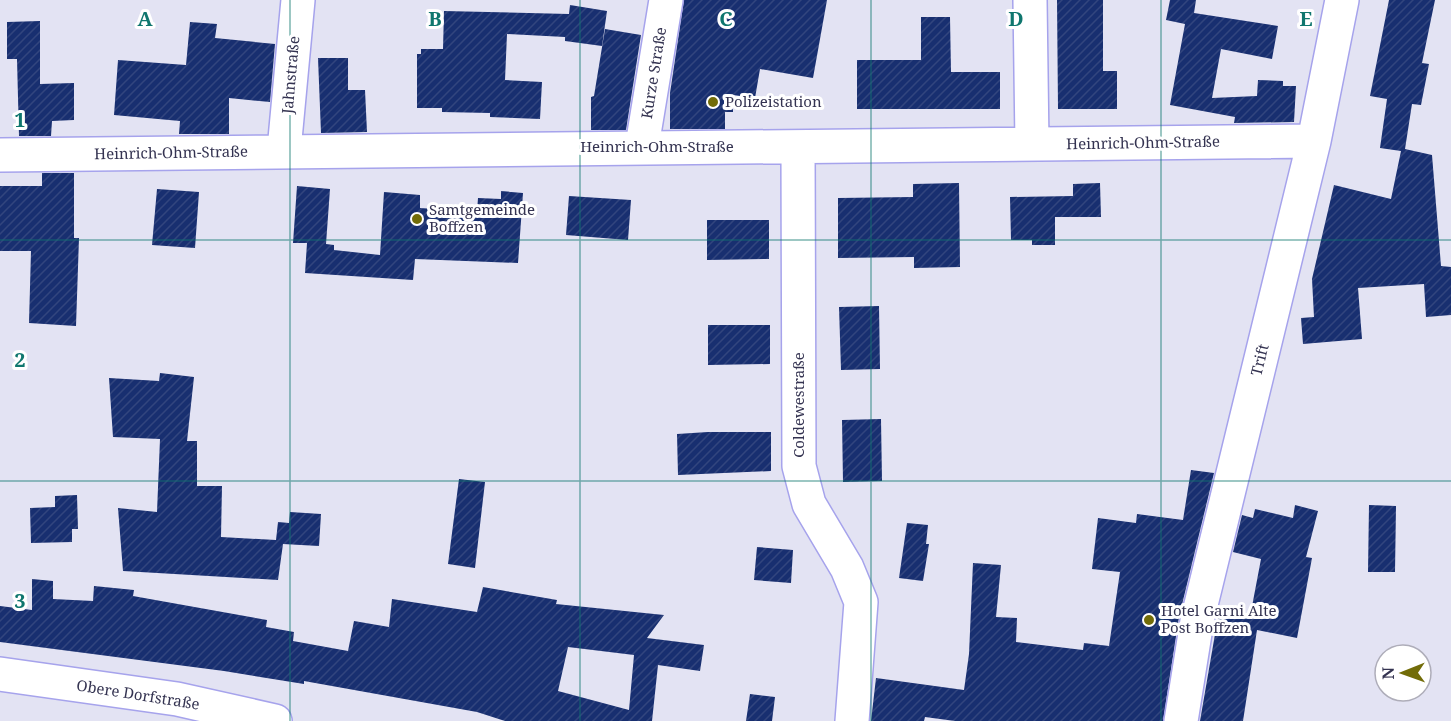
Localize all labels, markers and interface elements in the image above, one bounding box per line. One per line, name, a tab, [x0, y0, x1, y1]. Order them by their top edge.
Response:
text: A	[137, 5, 153, 32]
text: B	[428, 5, 442, 32]
text: C	[719, 5, 733, 32]
text: D	[1008, 5, 1024, 32]
text: E	[1299, 5, 1313, 32]
street label: Kurze Straße	[636, 25, 670, 120]
street label: Jahnstraße	[277, 35, 303, 116]
place label: Polizeistation	[725, 91, 822, 111]
marker: Polizeistation	[706, 95, 720, 109]
text: 1	[14, 106, 26, 133]
street label: Heinrich-Ohm-Straße	[1066, 131, 1220, 153]
street label: Heinrich-Ohm-Straße	[580, 136, 734, 156]
street label: Heinrich-Ohm-Straße	[94, 141, 248, 163]
place label: Samtgemeinde Boffzen	[429, 199, 535, 236]
marker: Samtgemeinde Boffzen	[410, 212, 424, 226]
street label: Trift	[1245, 342, 1273, 378]
text: 2	[14, 346, 26, 373]
street label: Coldewestraße	[788, 352, 808, 458]
text: 3	[14, 587, 26, 614]
place label: Hotel Garni Alte Post Boffzen	[1161, 600, 1277, 637]
marker: Hotel Garni Alte Post Boffzen	[1142, 613, 1156, 627]
north arrow	[1373, 643, 1433, 703]
text: N	[1377, 666, 1399, 680]
street label: Obere Dorfstraße	[75, 674, 201, 714]

